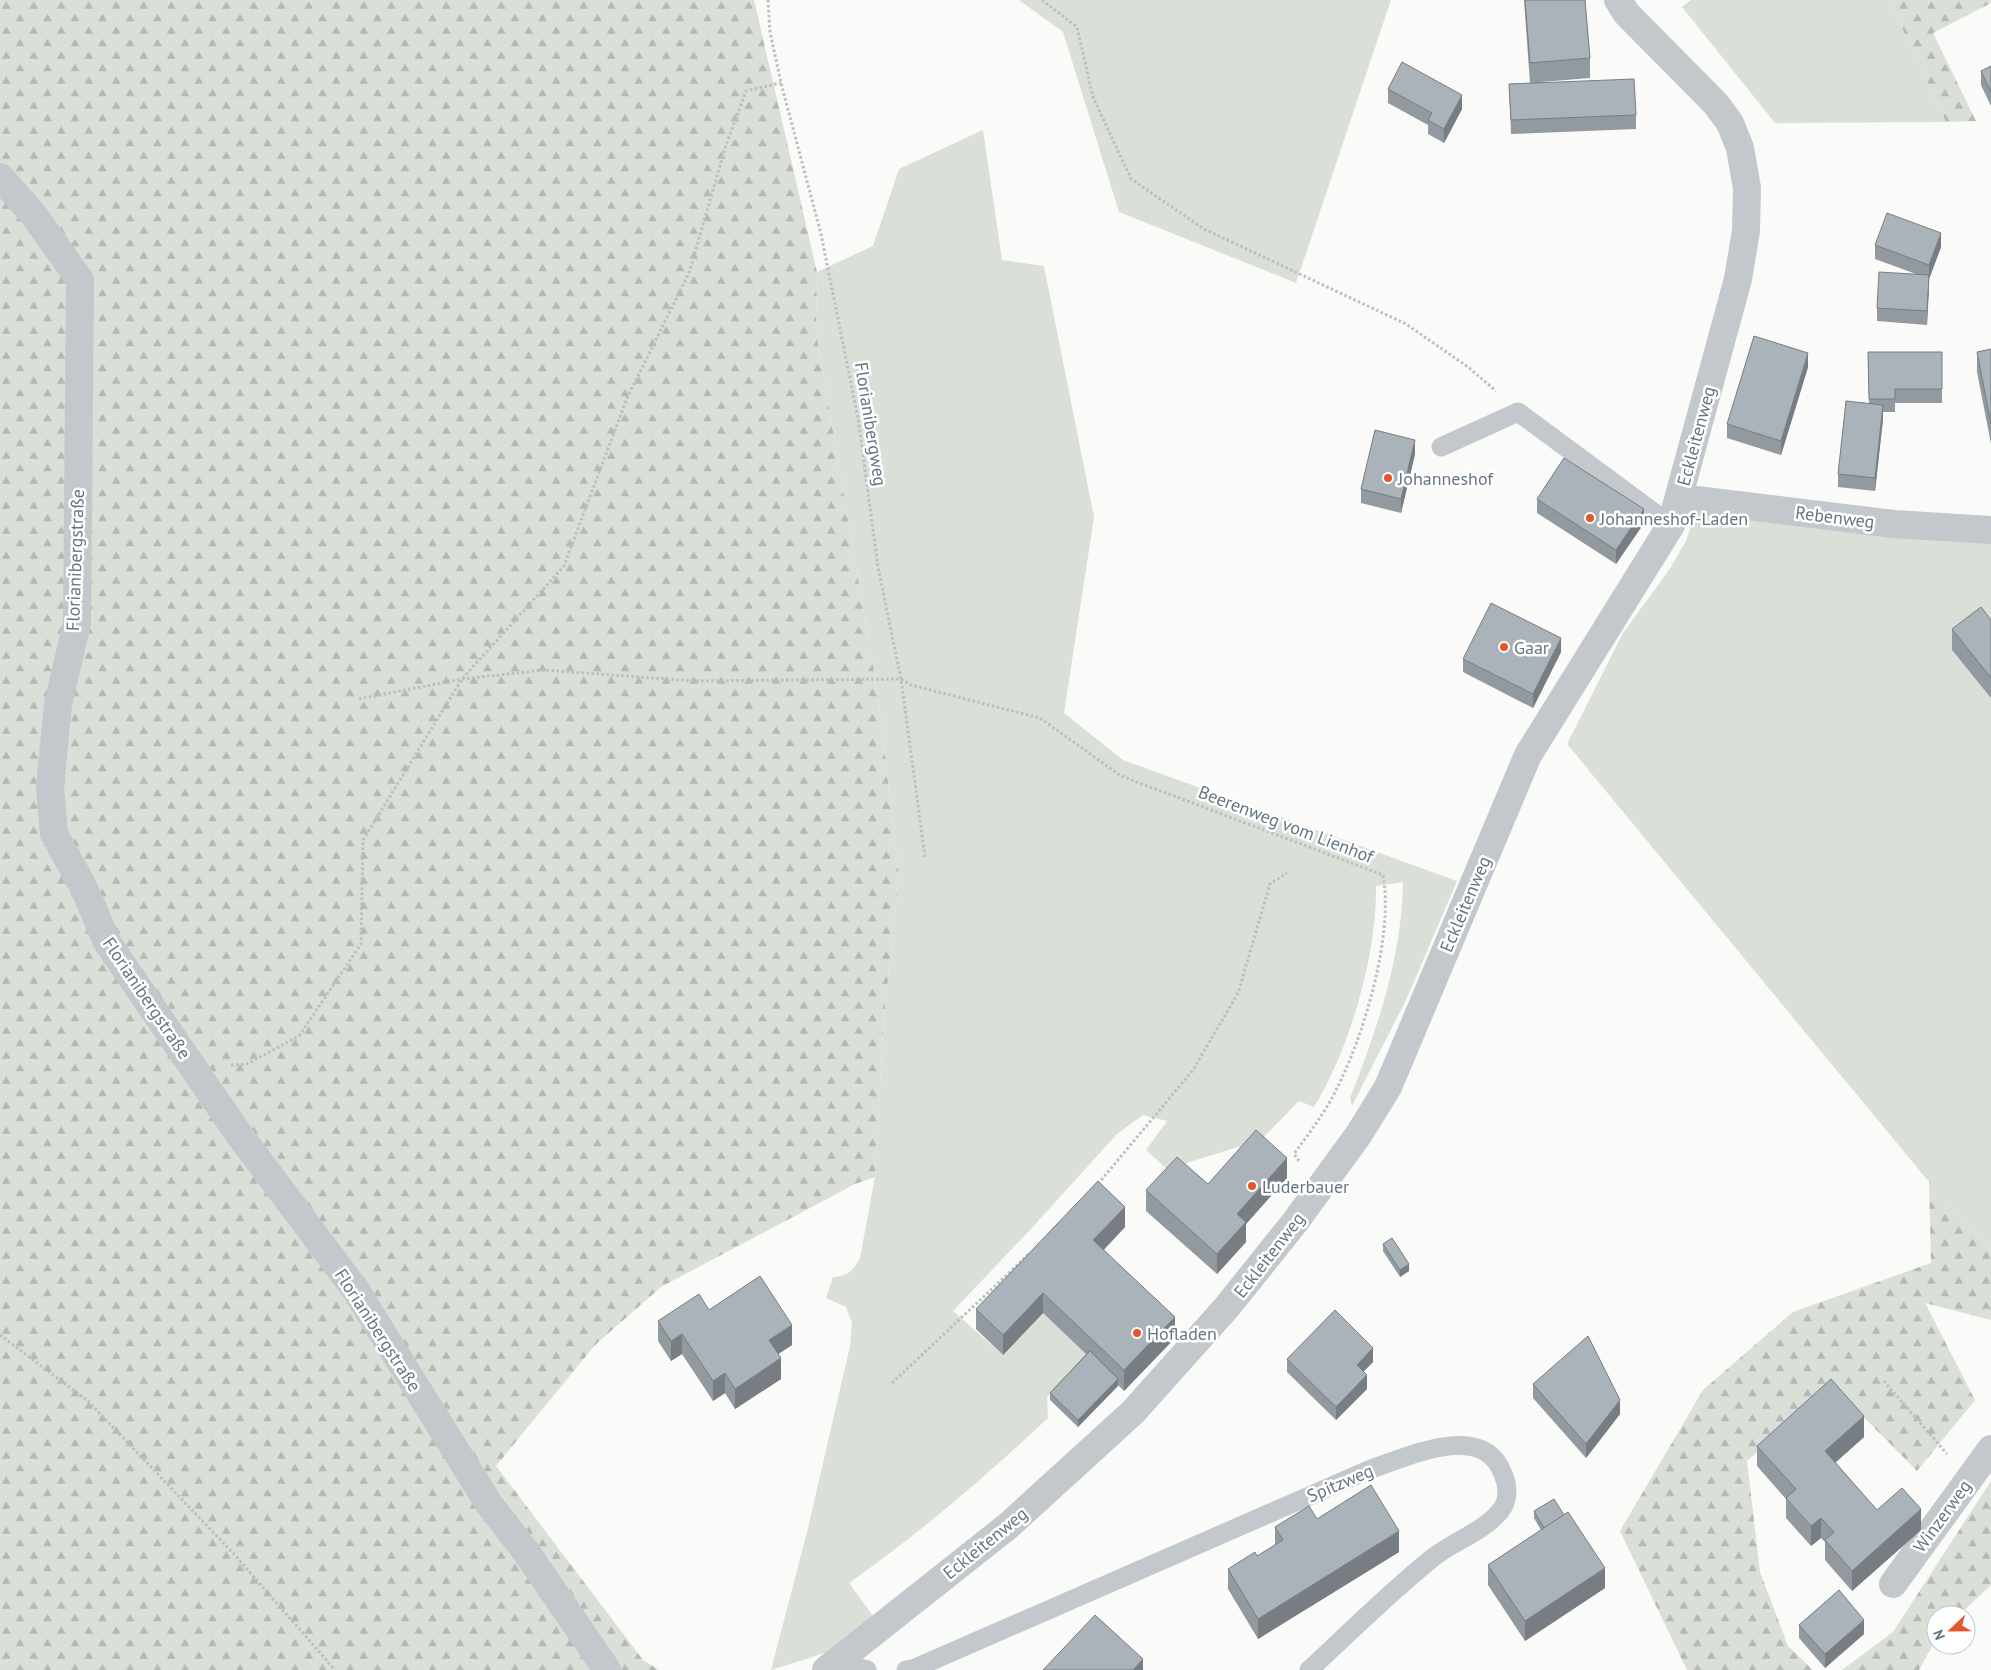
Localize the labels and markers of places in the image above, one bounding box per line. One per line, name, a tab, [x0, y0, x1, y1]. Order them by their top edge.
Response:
place label: Johanneshof	[1397, 467, 1494, 490]
marker: Johanneshof	[1382, 472, 1394, 484]
place label: Johanneshof-Laden	[1599, 507, 1748, 530]
marker: Johanneshof-Laden	[1584, 512, 1596, 524]
place label: Gaar	[1514, 636, 1549, 659]
marker: Gaar	[1498, 641, 1510, 653]
place label: Luderbauer	[1262, 1175, 1349, 1198]
marker: Luderbauer	[1246, 1180, 1258, 1192]
place label: Hofladen	[1147, 1322, 1217, 1345]
marker: Hofladen	[1131, 1327, 1143, 1339]

